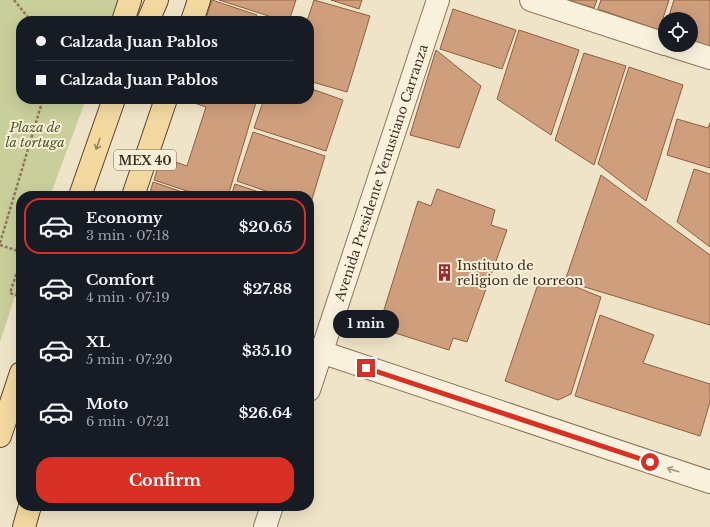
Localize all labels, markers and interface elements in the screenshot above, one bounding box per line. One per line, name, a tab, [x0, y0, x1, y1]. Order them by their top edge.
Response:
map controls	[658, 12, 698, 52]
button: locate	[658, 12, 698, 52]
text: Calzada Juan Pablos	[60, 32, 218, 51]
street label: Avenida Presidente Venustiano Carranza	[330, 41, 432, 304]
text: Calzada Juan Pablos	[60, 70, 218, 89]
park label: Plaza de la tortuga	[5, 119, 65, 151]
one-way arrow	[94, 137, 101, 150]
road number: MEX 40	[114, 150, 176, 170]
icon: car	[38, 208, 74, 244]
text: Economy	[86, 208, 163, 227]
text: $20.65	[239, 217, 292, 236]
text: 3 min · 07:18	[86, 227, 169, 244]
place label: Instituto de religion de torreon	[457, 257, 583, 289]
building icon: Instituto de religion de torreon	[434, 262, 454, 282]
icon: car	[38, 270, 74, 306]
text: Comfort	[86, 270, 154, 289]
text: $27.88	[243, 279, 292, 298]
text: 4 min · 07:19	[86, 289, 170, 306]
callout: 1 min	[333, 310, 399, 338]
text: 1 min	[347, 315, 385, 332]
icon: car	[38, 332, 74, 368]
text: XL	[86, 332, 110, 351]
text: $35.10	[242, 341, 292, 360]
text: 5 min · 07:20	[86, 351, 172, 368]
route end	[357, 359, 375, 377]
icon: car	[38, 394, 74, 430]
text: Moto	[86, 394, 128, 413]
text: $26.64	[239, 403, 292, 422]
text: 6 min · 07:21	[86, 413, 170, 430]
route start	[641, 453, 659, 471]
button: Confirm	[36, 457, 294, 503]
one-way arrow	[667, 466, 680, 473]

